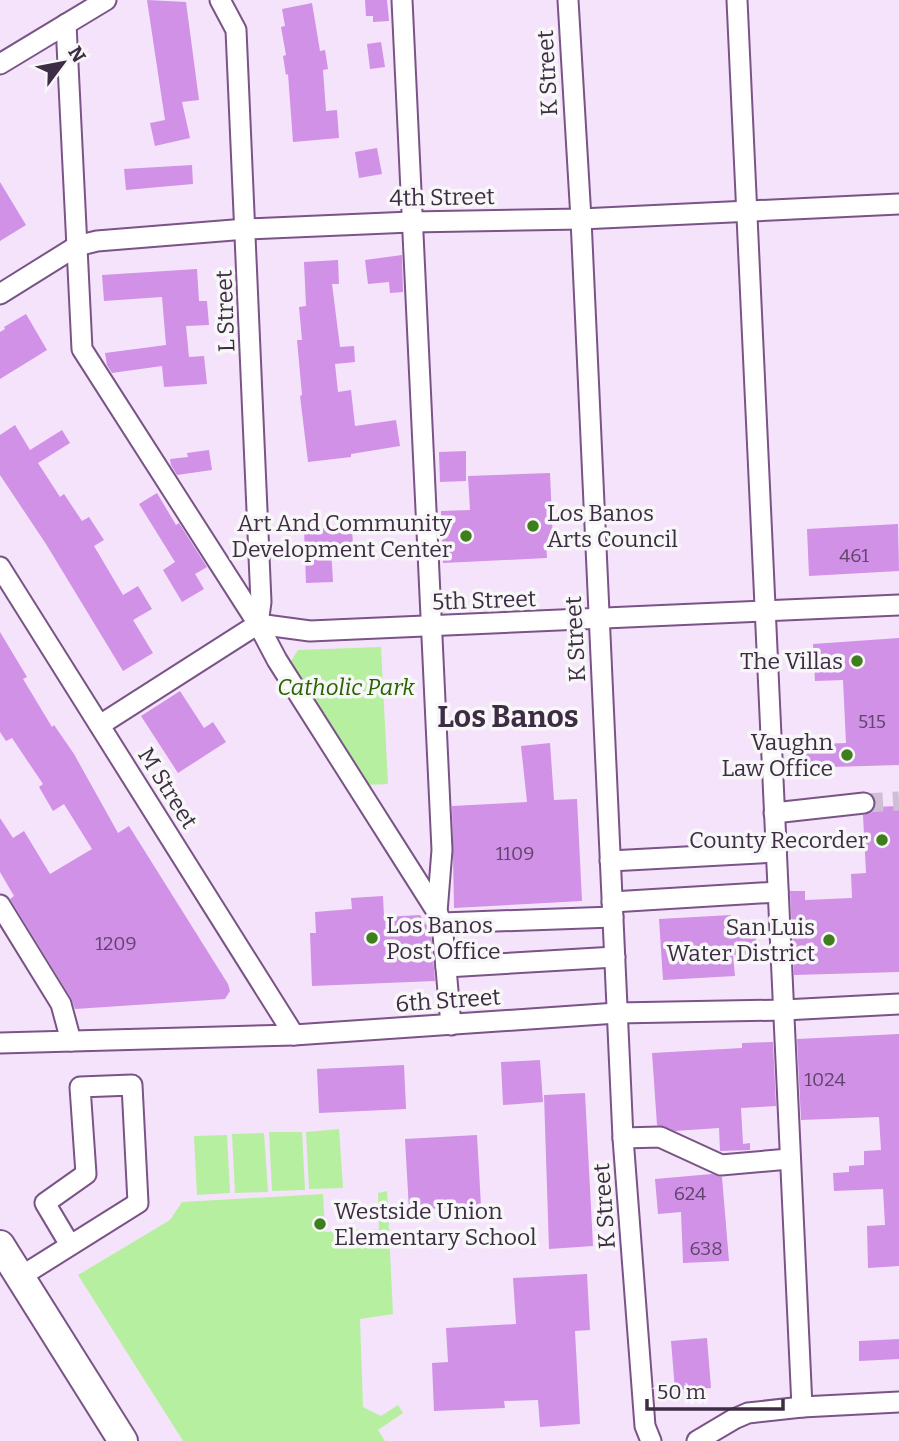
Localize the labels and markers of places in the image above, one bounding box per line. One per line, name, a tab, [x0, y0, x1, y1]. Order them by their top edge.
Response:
place label: Los Banos Arts Council	[547, 499, 678, 553]
place label: Art And Community Development Center	[232, 509, 453, 563]
marker: Los Banos Arts Council	[525, 518, 541, 534]
marker: Art And Community Development Center	[458, 528, 474, 544]
place label: The Villas	[740, 647, 843, 675]
marker: The Villas	[849, 653, 865, 669]
place label: Vaughn Law Office	[721, 728, 833, 782]
marker: Vaughn Law Office	[839, 747, 855, 763]
place label: County Recorder	[689, 826, 868, 854]
marker: County Recorder	[874, 832, 890, 848]
place label: Los Banos Post Office	[386, 911, 501, 965]
place label: San Luis Water District	[667, 913, 815, 967]
marker: Los Banos Post Office	[364, 930, 380, 946]
marker: San Luis Water District	[821, 932, 837, 948]
place label: Westside Union Elementary School	[334, 1197, 537, 1251]
marker: Westside Union Elementary School	[312, 1216, 328, 1232]

